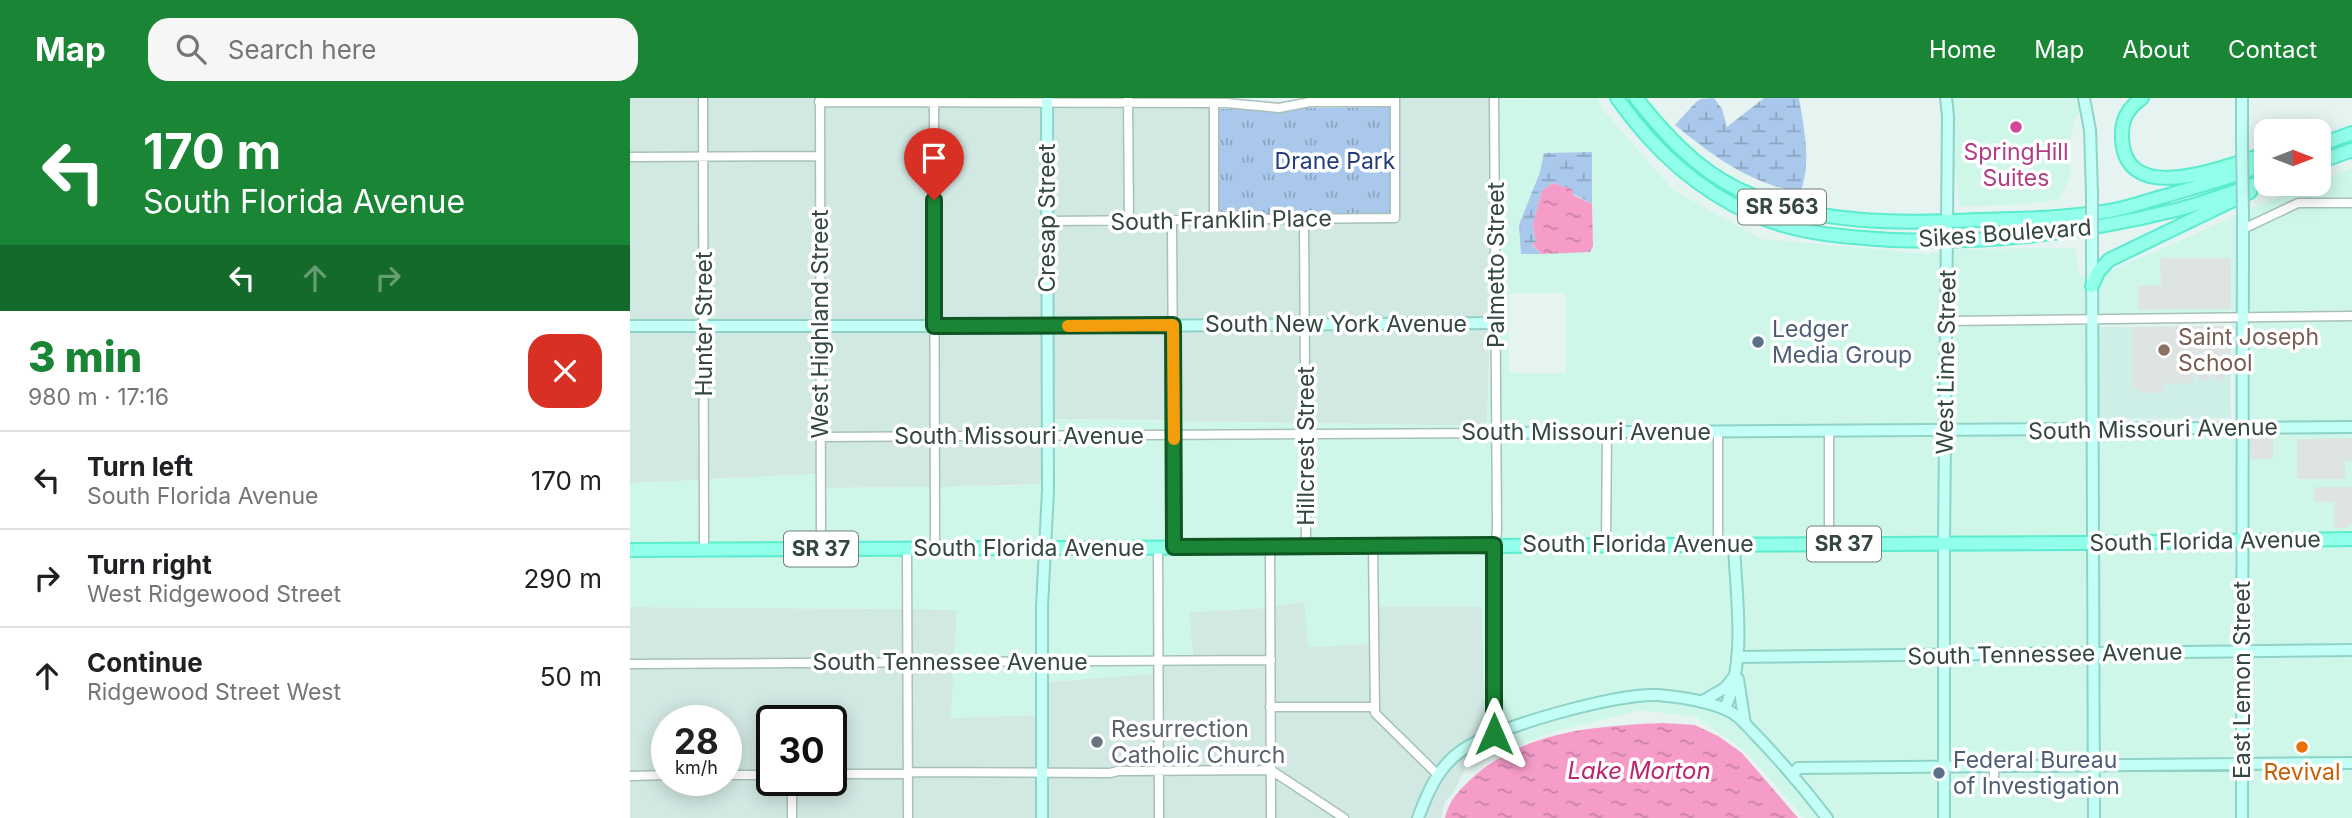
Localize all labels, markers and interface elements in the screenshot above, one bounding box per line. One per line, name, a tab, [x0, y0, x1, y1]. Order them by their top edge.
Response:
search box	[148, 18, 638, 81]
text: Map	[35, 29, 106, 69]
icon: search	[172, 30, 210, 68]
text: Search here	[228, 34, 376, 65]
text: Home	[1929, 35, 1996, 64]
text: Map	[2034, 35, 2084, 64]
text: About	[2122, 35, 2190, 64]
text: Contact	[2228, 35, 2317, 64]
marker: SpringHill Suites	[2008, 119, 2024, 135]
north arrow	[2254, 119, 2331, 196]
map controls	[2254, 119, 2331, 196]
text: 170 m	[143, 122, 281, 181]
icon: left	[28, 126, 119, 217]
pin	[904, 128, 964, 200]
place label: SpringHill Suites	[1964, 138, 2068, 192]
icon: arrive	[915, 139, 953, 177]
street label: Cresap Street	[1033, 143, 1061, 293]
park label: Drane Park	[1275, 147, 1396, 175]
street label: Palmetto Street	[1482, 181, 1510, 348]
text: South Florida Avenue	[143, 182, 465, 221]
road number: SR 563	[1738, 190, 1826, 224]
street label: South Franklin Place	[1110, 204, 1332, 236]
street label: West Highland Street	[806, 209, 834, 438]
street label: Sikes Boulevard	[1917, 213, 2093, 253]
street label: Hunter Street	[690, 251, 718, 397]
icon: left	[223, 259, 261, 297]
icon: ahead	[296, 259, 334, 297]
icon: right	[369, 259, 407, 297]
street label: West Lime Street	[1930, 269, 1962, 455]
street label: South New York Avenue	[1205, 310, 1467, 338]
place label: Ledger Media Group	[1772, 315, 1912, 369]
place label: Saint Joseph School	[2178, 323, 2319, 377]
text: 3 min	[28, 331, 142, 382]
button: close	[528, 334, 602, 408]
marker: Ledger Media Group	[1750, 334, 1766, 350]
marker: Saint Joseph School	[2156, 342, 2172, 358]
street label: Hillcrest Street	[1292, 366, 1320, 526]
text: 980 m · 17:16	[28, 383, 169, 411]
street label: South Missouri Avenue	[2028, 413, 2278, 445]
street label: South Missouri Avenue	[1461, 418, 1711, 446]
street label: South Missouri Avenue	[894, 422, 1144, 450]
text: Turn left	[87, 451, 193, 482]
icon: left	[28, 461, 66, 499]
text: 170 m	[531, 465, 602, 496]
text: South Florida Avenue	[87, 482, 319, 510]
street label: South Florida Avenue	[2089, 525, 2321, 557]
road number: SR 37	[1807, 526, 1881, 562]
street label: South Florida Avenue	[1522, 530, 1754, 558]
road number: SR 37	[784, 532, 858, 566]
street label: South Florida Avenue	[913, 534, 1145, 562]
text: Turn right	[87, 549, 212, 580]
icon: right	[28, 559, 66, 597]
text: 290 m	[524, 563, 602, 594]
text: West Ridgewood Street	[87, 580, 341, 608]
street label: East Lemon Street	[2228, 580, 2256, 779]
street label: South Tennessee Avenue	[1907, 638, 2183, 670]
text: Continue	[87, 647, 203, 678]
street label: South Tennessee Avenue	[812, 648, 1088, 676]
icon: ahead	[28, 657, 66, 695]
text: 50 m	[540, 661, 602, 692]
text: Ridgewood Street West	[87, 678, 341, 706]
position arrow	[1457, 697, 1531, 771]
speed limit sign: 30	[756, 705, 847, 796]
place label: Resurrection Catholic Church	[1111, 715, 1285, 769]
text: 28	[674, 720, 719, 762]
marker: Resurrection Catholic Church	[1089, 734, 1105, 750]
marker: Revival	[2294, 739, 2310, 755]
place label: Federal Bureau of Investigation	[1953, 746, 2120, 800]
water label: Lake Morton	[1567, 756, 1711, 785]
text: km/h	[675, 757, 718, 778]
place label: Revival	[2263, 758, 2341, 786]
marker: Federal Bureau of Investigation	[1931, 765, 1947, 781]

